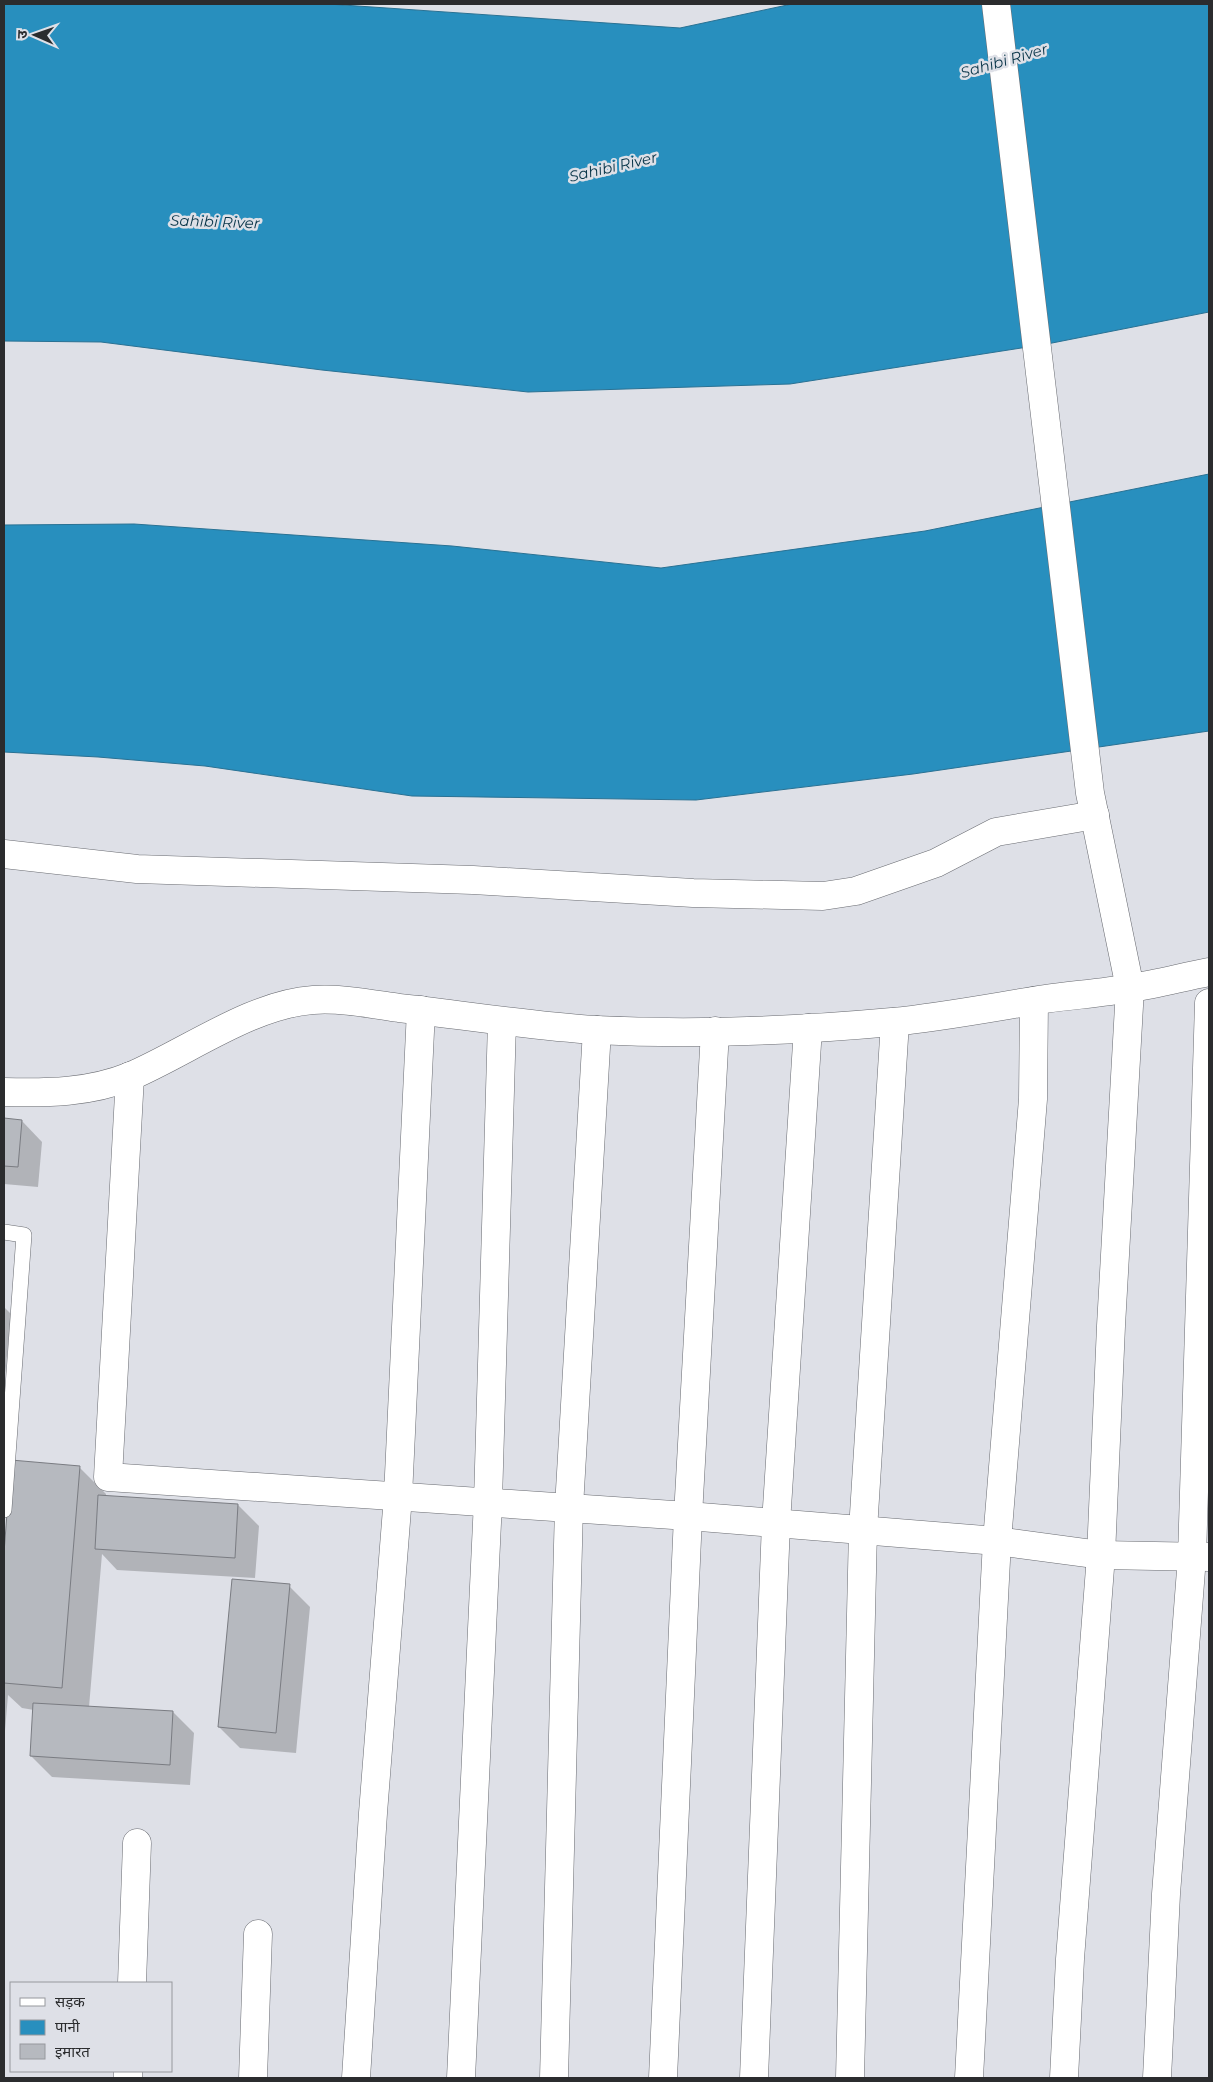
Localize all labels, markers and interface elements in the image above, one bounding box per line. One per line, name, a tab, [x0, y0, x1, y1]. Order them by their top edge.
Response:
north arrow	[10, 10, 60, 60]
text: उ	[13, 29, 31, 39]
water label: Sahibi River	[958, 39, 1050, 82]
water label: Sahibi River	[567, 147, 660, 186]
water label: Sahibi River	[170, 210, 261, 233]
legend	[10, 1982, 172, 2072]
text: सड़क	[55, 1992, 85, 2011]
text: पानी	[55, 2017, 81, 2036]
text: इमारत	[55, 2042, 90, 2061]

